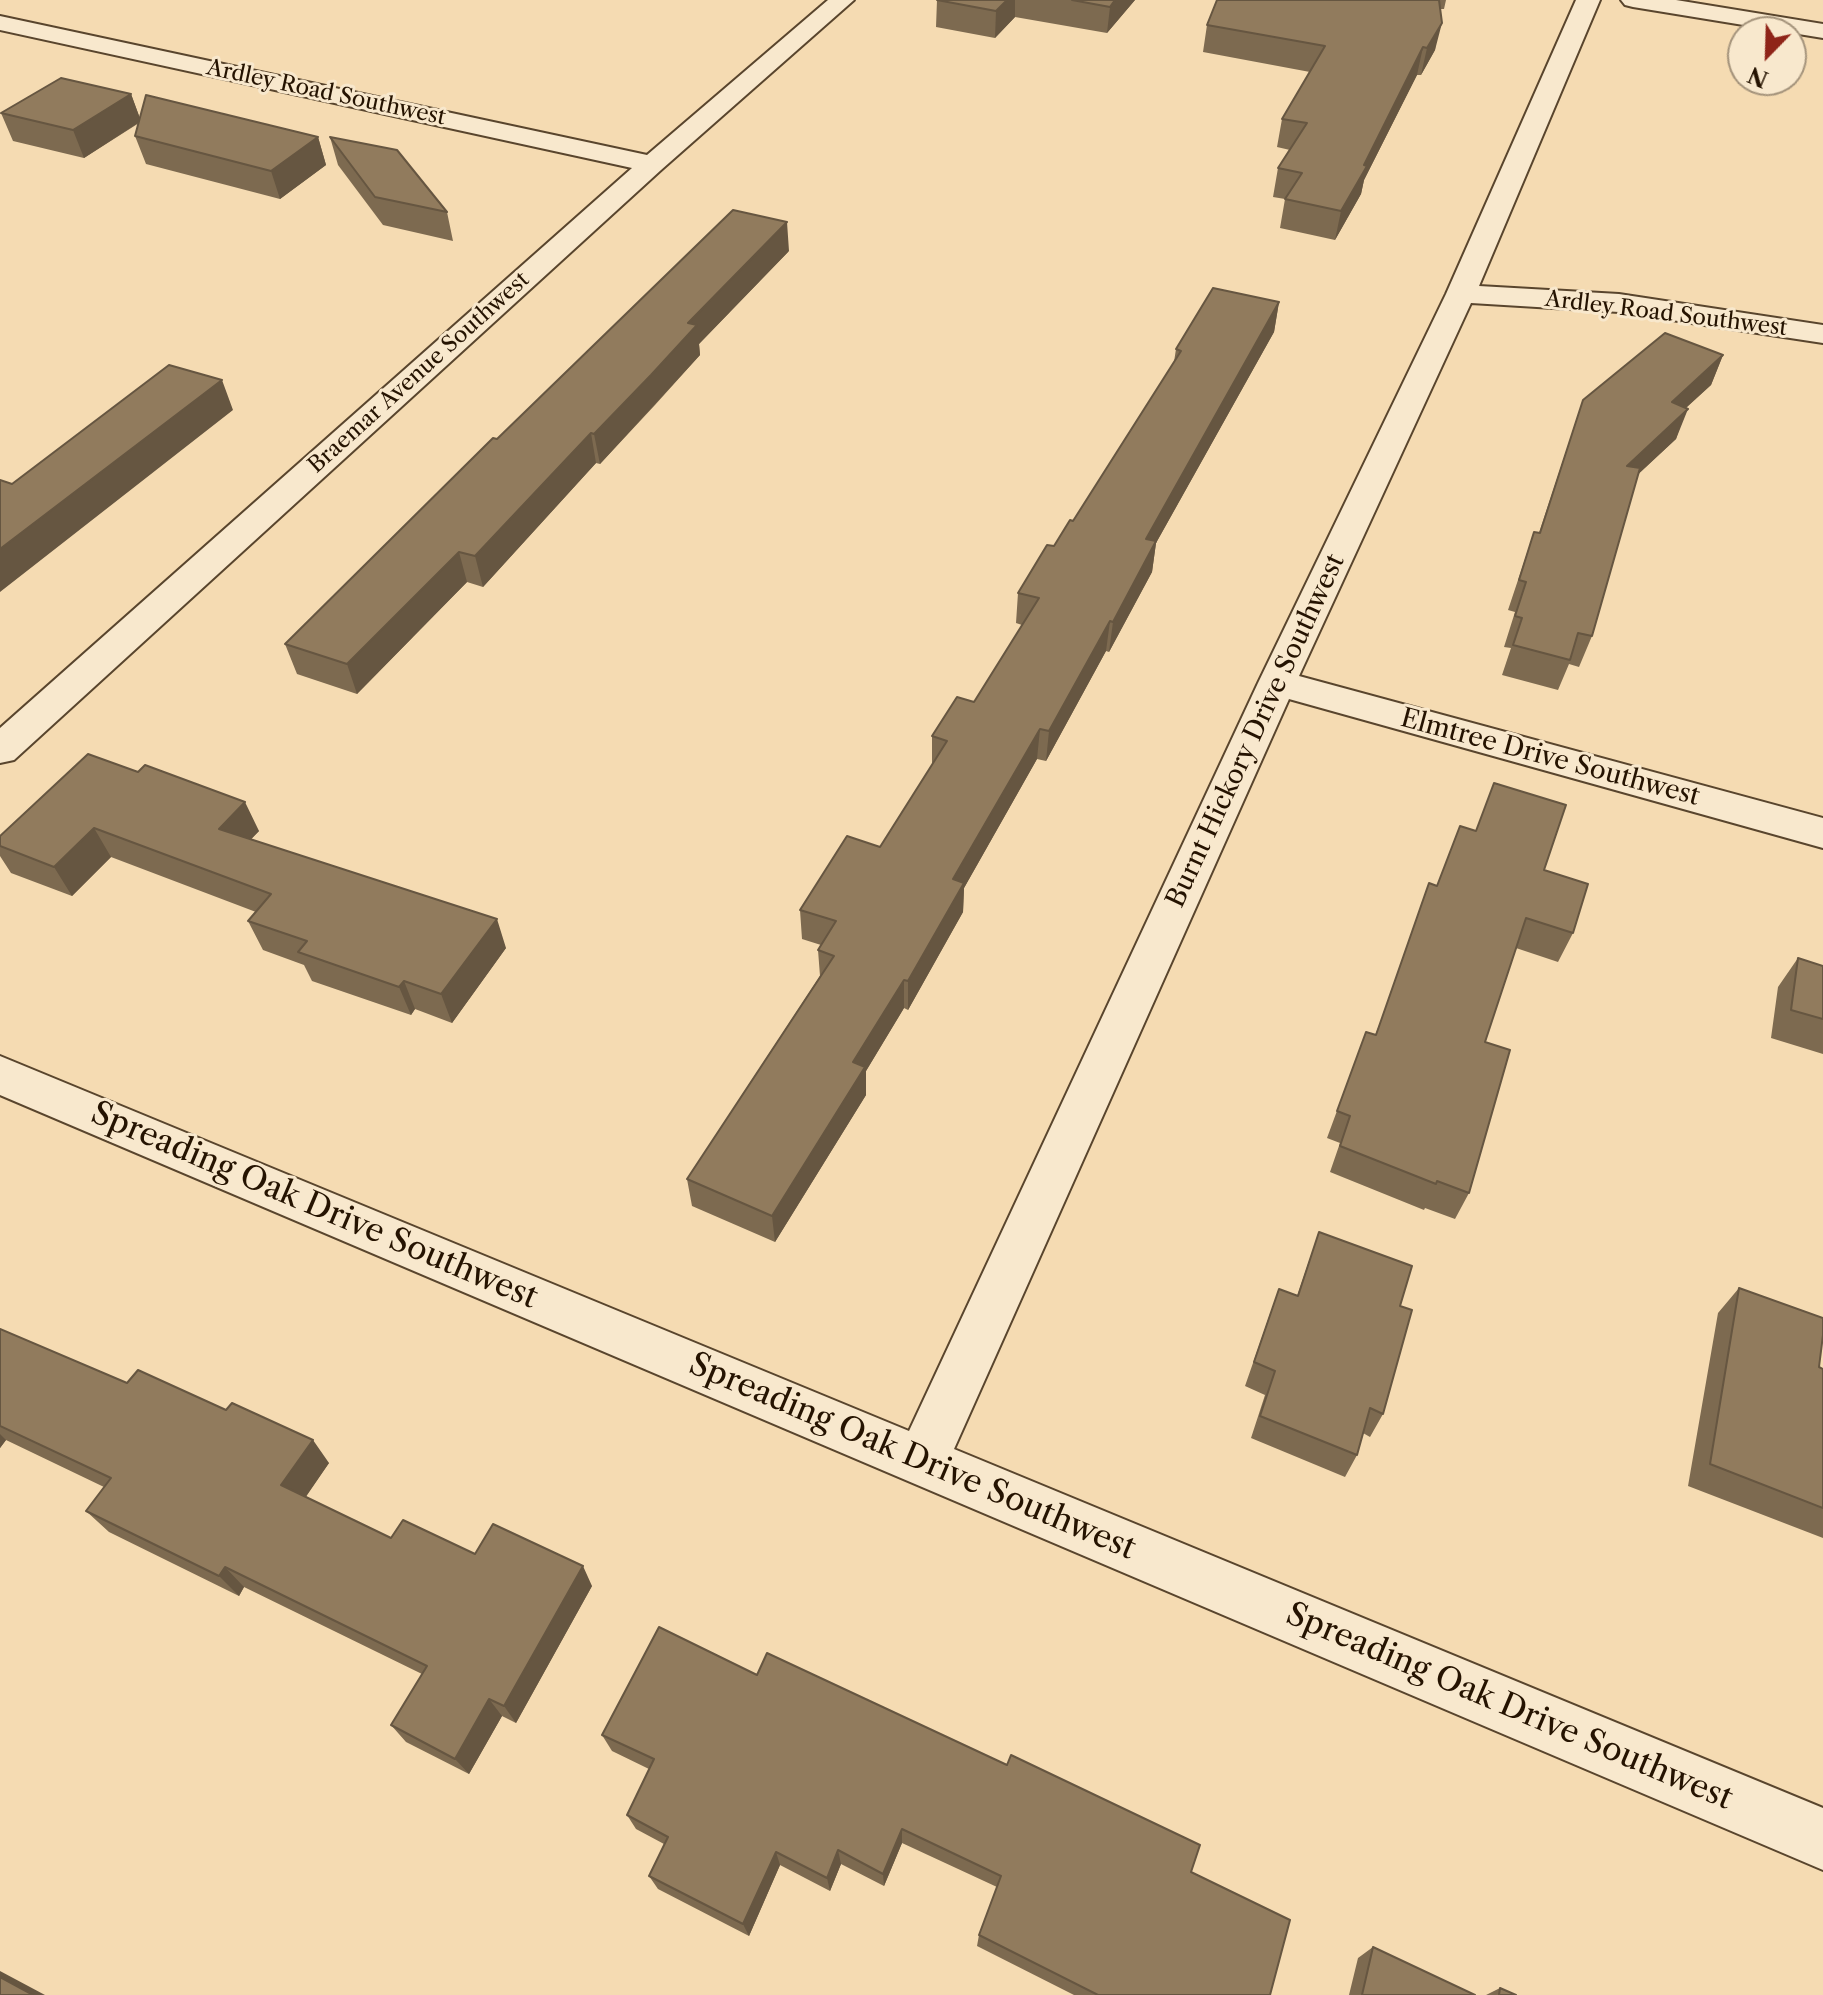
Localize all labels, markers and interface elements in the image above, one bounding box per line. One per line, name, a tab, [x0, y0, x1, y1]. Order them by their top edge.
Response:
north arrow	[1727, 16, 1807, 96]
street label: Ardley Road Southwest	[204, 55, 448, 131]
text: N	[1744, 61, 1772, 93]
street label: Braemar Avenue Southwest	[303, 267, 535, 479]
street label: Ardley Road Southwest	[1543, 286, 1789, 342]
street label: Burnt Hickory Drive Southwest	[1160, 549, 1352, 913]
street label: Elmtree Drive Southwest	[1397, 703, 1703, 813]
street label: Spreading Oak Drive Southwest	[85, 1094, 543, 1318]
street label: Spreading Oak Drive Southwest	[683, 1345, 1141, 1569]
street label: Spreading Oak Drive Southwest	[1280, 1595, 1738, 1819]

